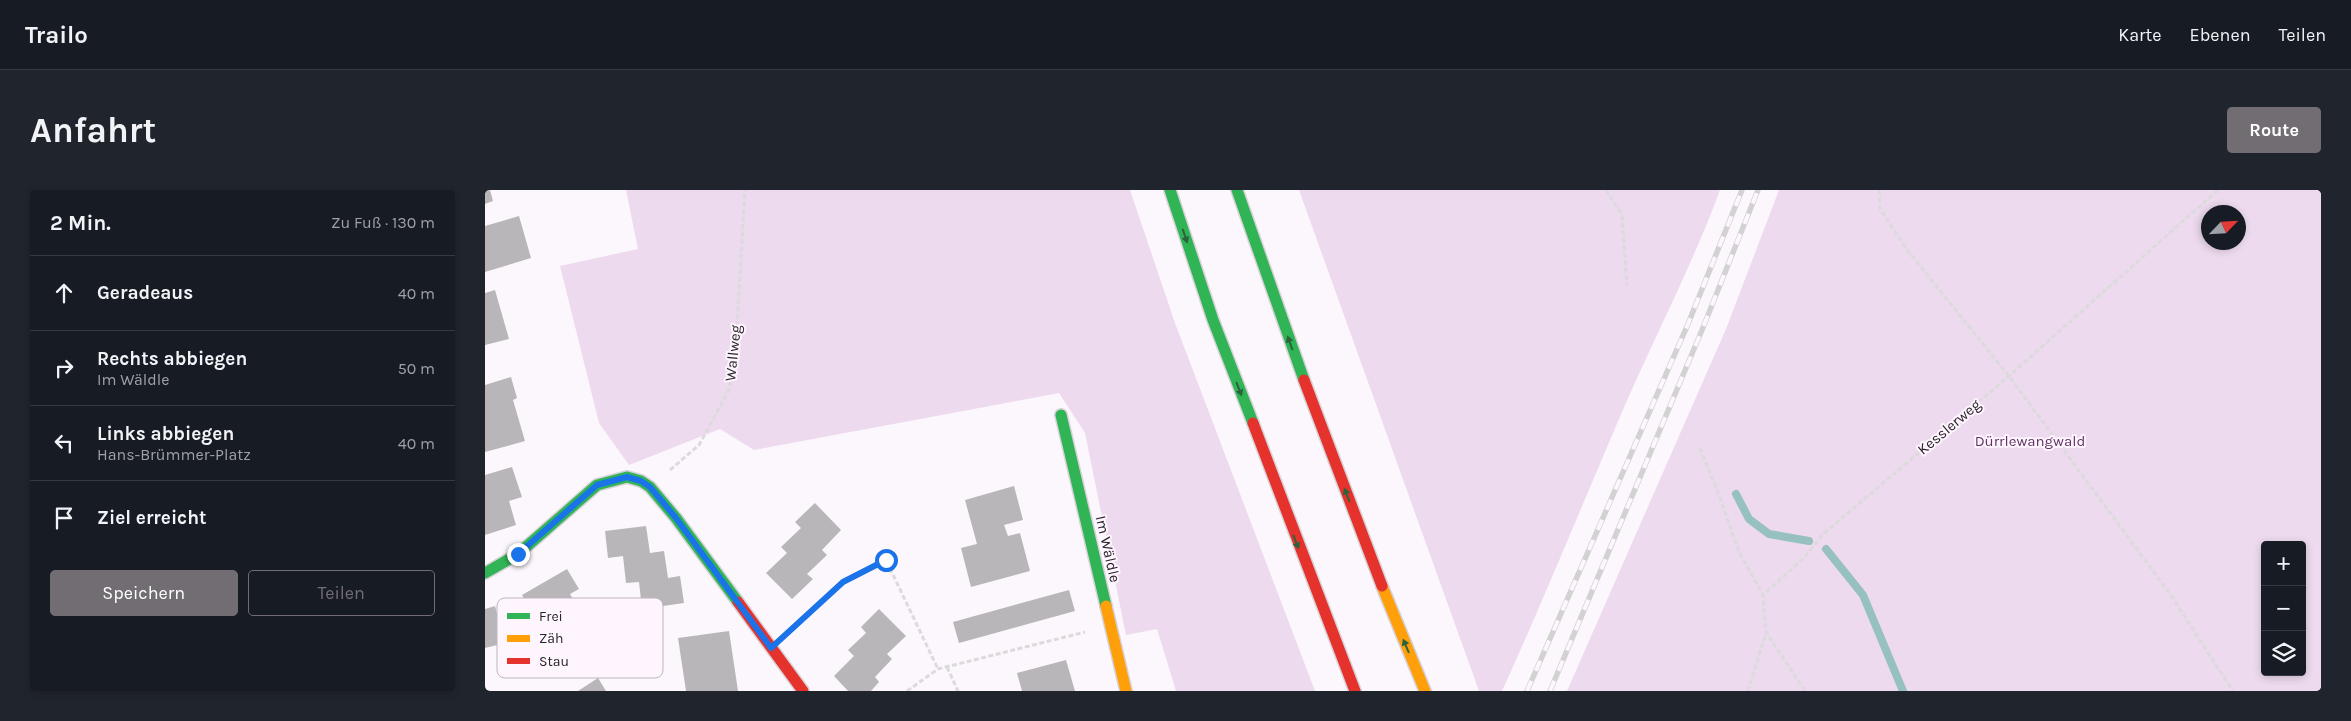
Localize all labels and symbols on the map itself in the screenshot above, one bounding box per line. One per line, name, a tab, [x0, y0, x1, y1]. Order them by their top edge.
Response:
north arrow	[2201, 205, 2246, 250]
one-way arrow	[1182, 229, 1189, 244]
street label: Wallweg	[721, 323, 745, 382]
one-way arrow	[1286, 335, 1294, 350]
one-way arrow	[1236, 382, 1243, 397]
street label: Kesslerweg	[1914, 395, 1985, 459]
park label: Dürrlewangwald	[1975, 432, 2085, 450]
one-way arrow	[1342, 488, 1350, 502]
street label: Im Wäldle	[1092, 514, 1124, 584]
one-way arrow	[1293, 534, 1300, 549]
route end	[507, 543, 530, 566]
route start	[875, 549, 898, 572]
legend	[497, 598, 663, 678]
text: Frei	[539, 608, 563, 625]
text: Zäh	[539, 630, 563, 647]
one-way arrow	[1402, 639, 1410, 653]
text: Stau	[539, 653, 569, 670]

